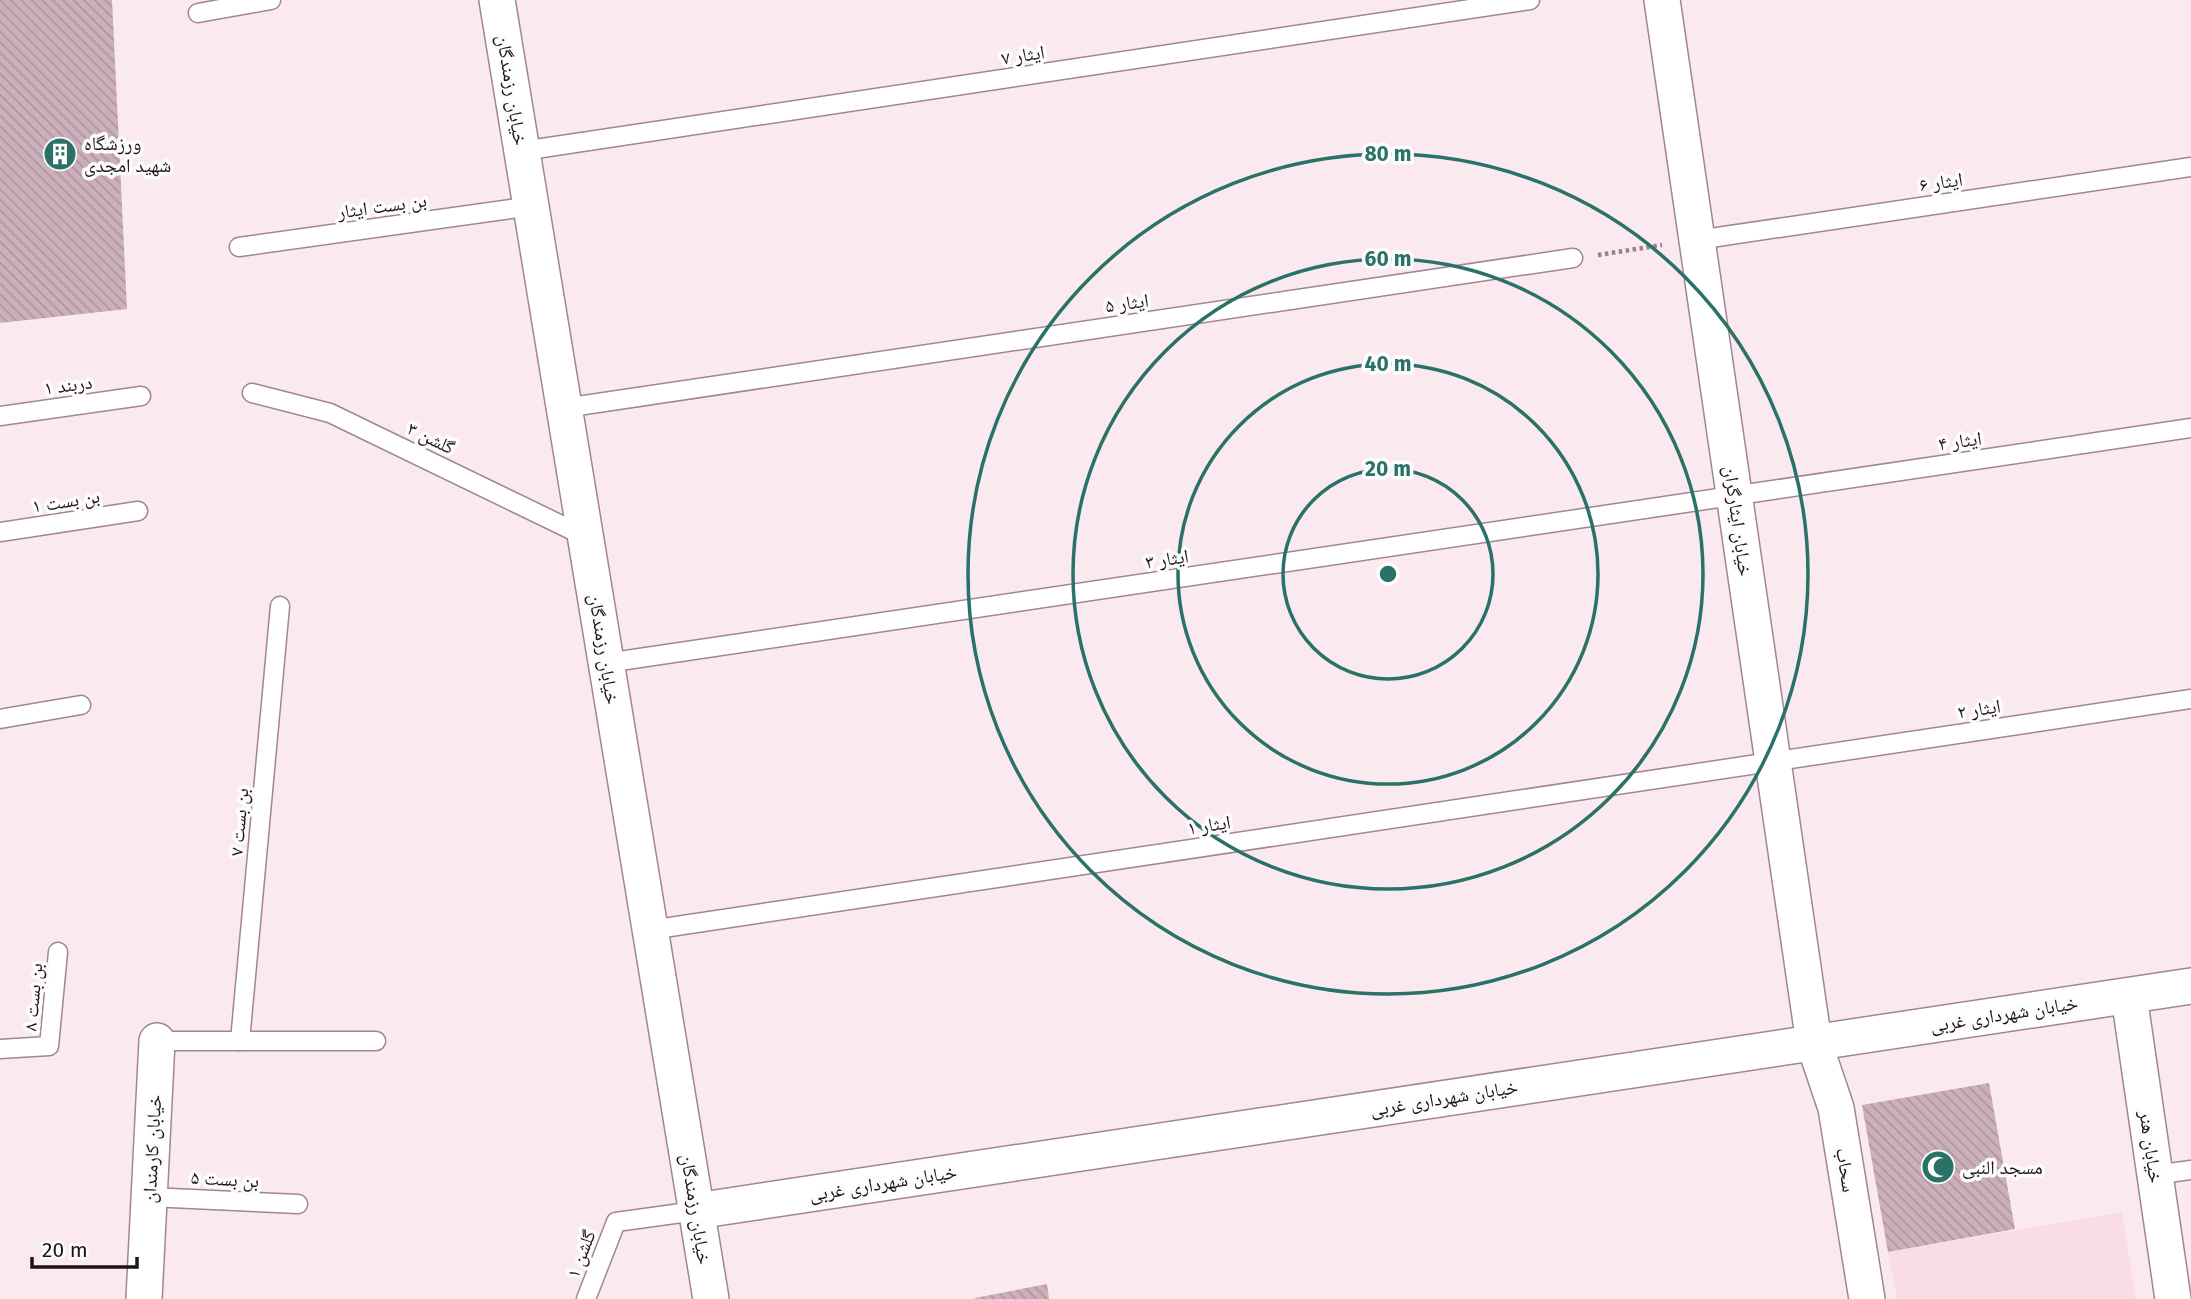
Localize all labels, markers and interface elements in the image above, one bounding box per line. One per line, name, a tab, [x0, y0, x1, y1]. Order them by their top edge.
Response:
street label: خیابان رزمندگان	[492, 33, 532, 147]
street label: ایثار ۷	[1000, 40, 1046, 70]
place label: ورزشگاه شهید امجدی	[84, 132, 171, 177]
building icon: ورزشگاه شهید امجدی	[41, 135, 79, 173]
text: 80 m	[1364, 141, 1412, 167]
street label: ایثار ۶	[1918, 168, 1964, 196]
street label: بن بست ایثار	[335, 188, 428, 224]
text: 60 m	[1365, 246, 1411, 272]
street label: ایثار ۵	[1104, 289, 1150, 317]
text: 40 m	[1365, 351, 1411, 377]
street label: دربند ۱	[42, 370, 94, 400]
street label: گلشن ۳	[404, 417, 459, 459]
street label: ایثار ۴	[1937, 427, 1983, 455]
text: 20 m	[1365, 456, 1411, 482]
street label: خیابان ایثارگران	[1719, 464, 1757, 578]
street label: بن بست ۱	[30, 484, 102, 518]
street label: ایثار ۳	[1144, 544, 1190, 574]
centre of rings	[1376, 562, 1400, 586]
street label: خیابان رزمندگان	[584, 592, 624, 706]
street label: ایثار ۲	[1956, 694, 2002, 724]
street label: بن بست ۷	[225, 787, 253, 857]
street label: ایثار ۱	[1186, 810, 1232, 840]
street label: بن بست ۸	[19, 962, 47, 1032]
street label: خیابان شهرداری غربی	[1928, 991, 2080, 1037]
street label: خیابان شهرداری غربی	[1368, 1075, 1520, 1121]
street label: خیابان کارمندان	[138, 1094, 166, 1204]
street label: خیابان هنر	[2134, 1108, 2167, 1185]
street label: سحاب	[1831, 1146, 1861, 1194]
mosque icon: مسجد النبی	[1919, 1148, 1957, 1186]
street label: خیابان رزمندگان	[676, 1152, 716, 1266]
place label: مسجد النبی	[1962, 1156, 2043, 1179]
street label: خیابان شهرداری غربی	[807, 1160, 959, 1206]
street label: بن بست ۵	[190, 1166, 260, 1192]
scale bar	[32, 1226, 136, 1270]
street label: گلشن ۱	[561, 1227, 601, 1281]
text: 20 m	[42, 1237, 88, 1263]

